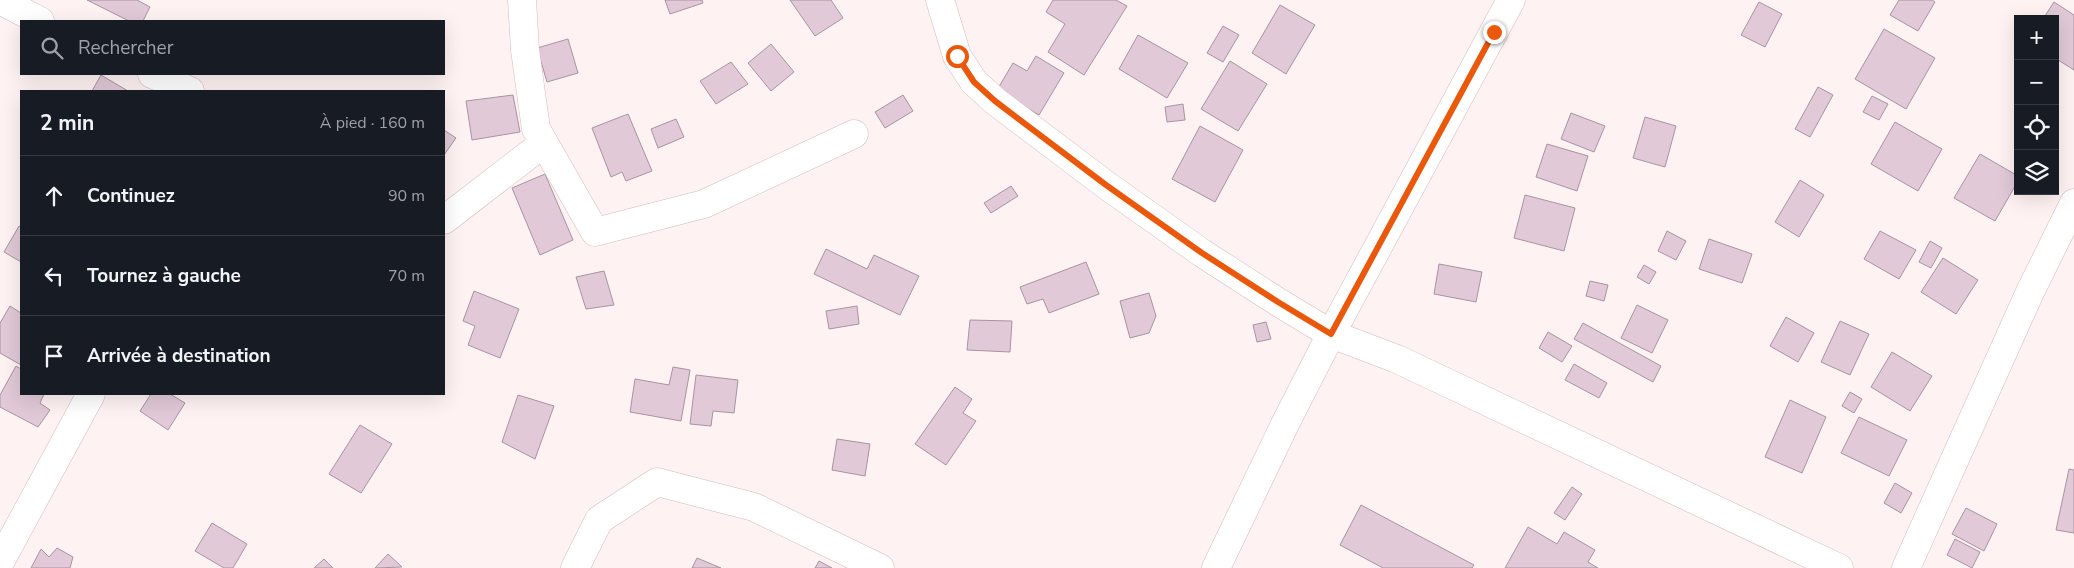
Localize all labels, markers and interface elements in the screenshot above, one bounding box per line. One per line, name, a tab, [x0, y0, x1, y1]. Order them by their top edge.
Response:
map controls	[2014, 15, 2059, 195]
button: +	[2014, 15, 2059, 60]
search box	[20, 20, 445, 75]
route end	[1483, 21, 1506, 44]
icon: search	[38, 34, 66, 62]
text: Rechercher	[78, 35, 173, 61]
route start	[946, 45, 969, 68]
button: −	[2014, 60, 2059, 105]
button: locate	[2014, 105, 2059, 150]
text: 2 min	[40, 109, 94, 137]
text: À pied · 160 m	[320, 112, 425, 134]
button: layers	[2014, 150, 2059, 195]
icon: ahead	[40, 182, 68, 210]
text: Continuez	[87, 183, 175, 209]
text: 90 m	[388, 185, 425, 207]
icon: left	[40, 262, 68, 290]
text: Tournez à gauche	[87, 263, 241, 289]
text: 70 m	[388, 265, 425, 287]
icon: arrive	[40, 342, 68, 370]
text: Arrivée à destination	[87, 343, 271, 369]

